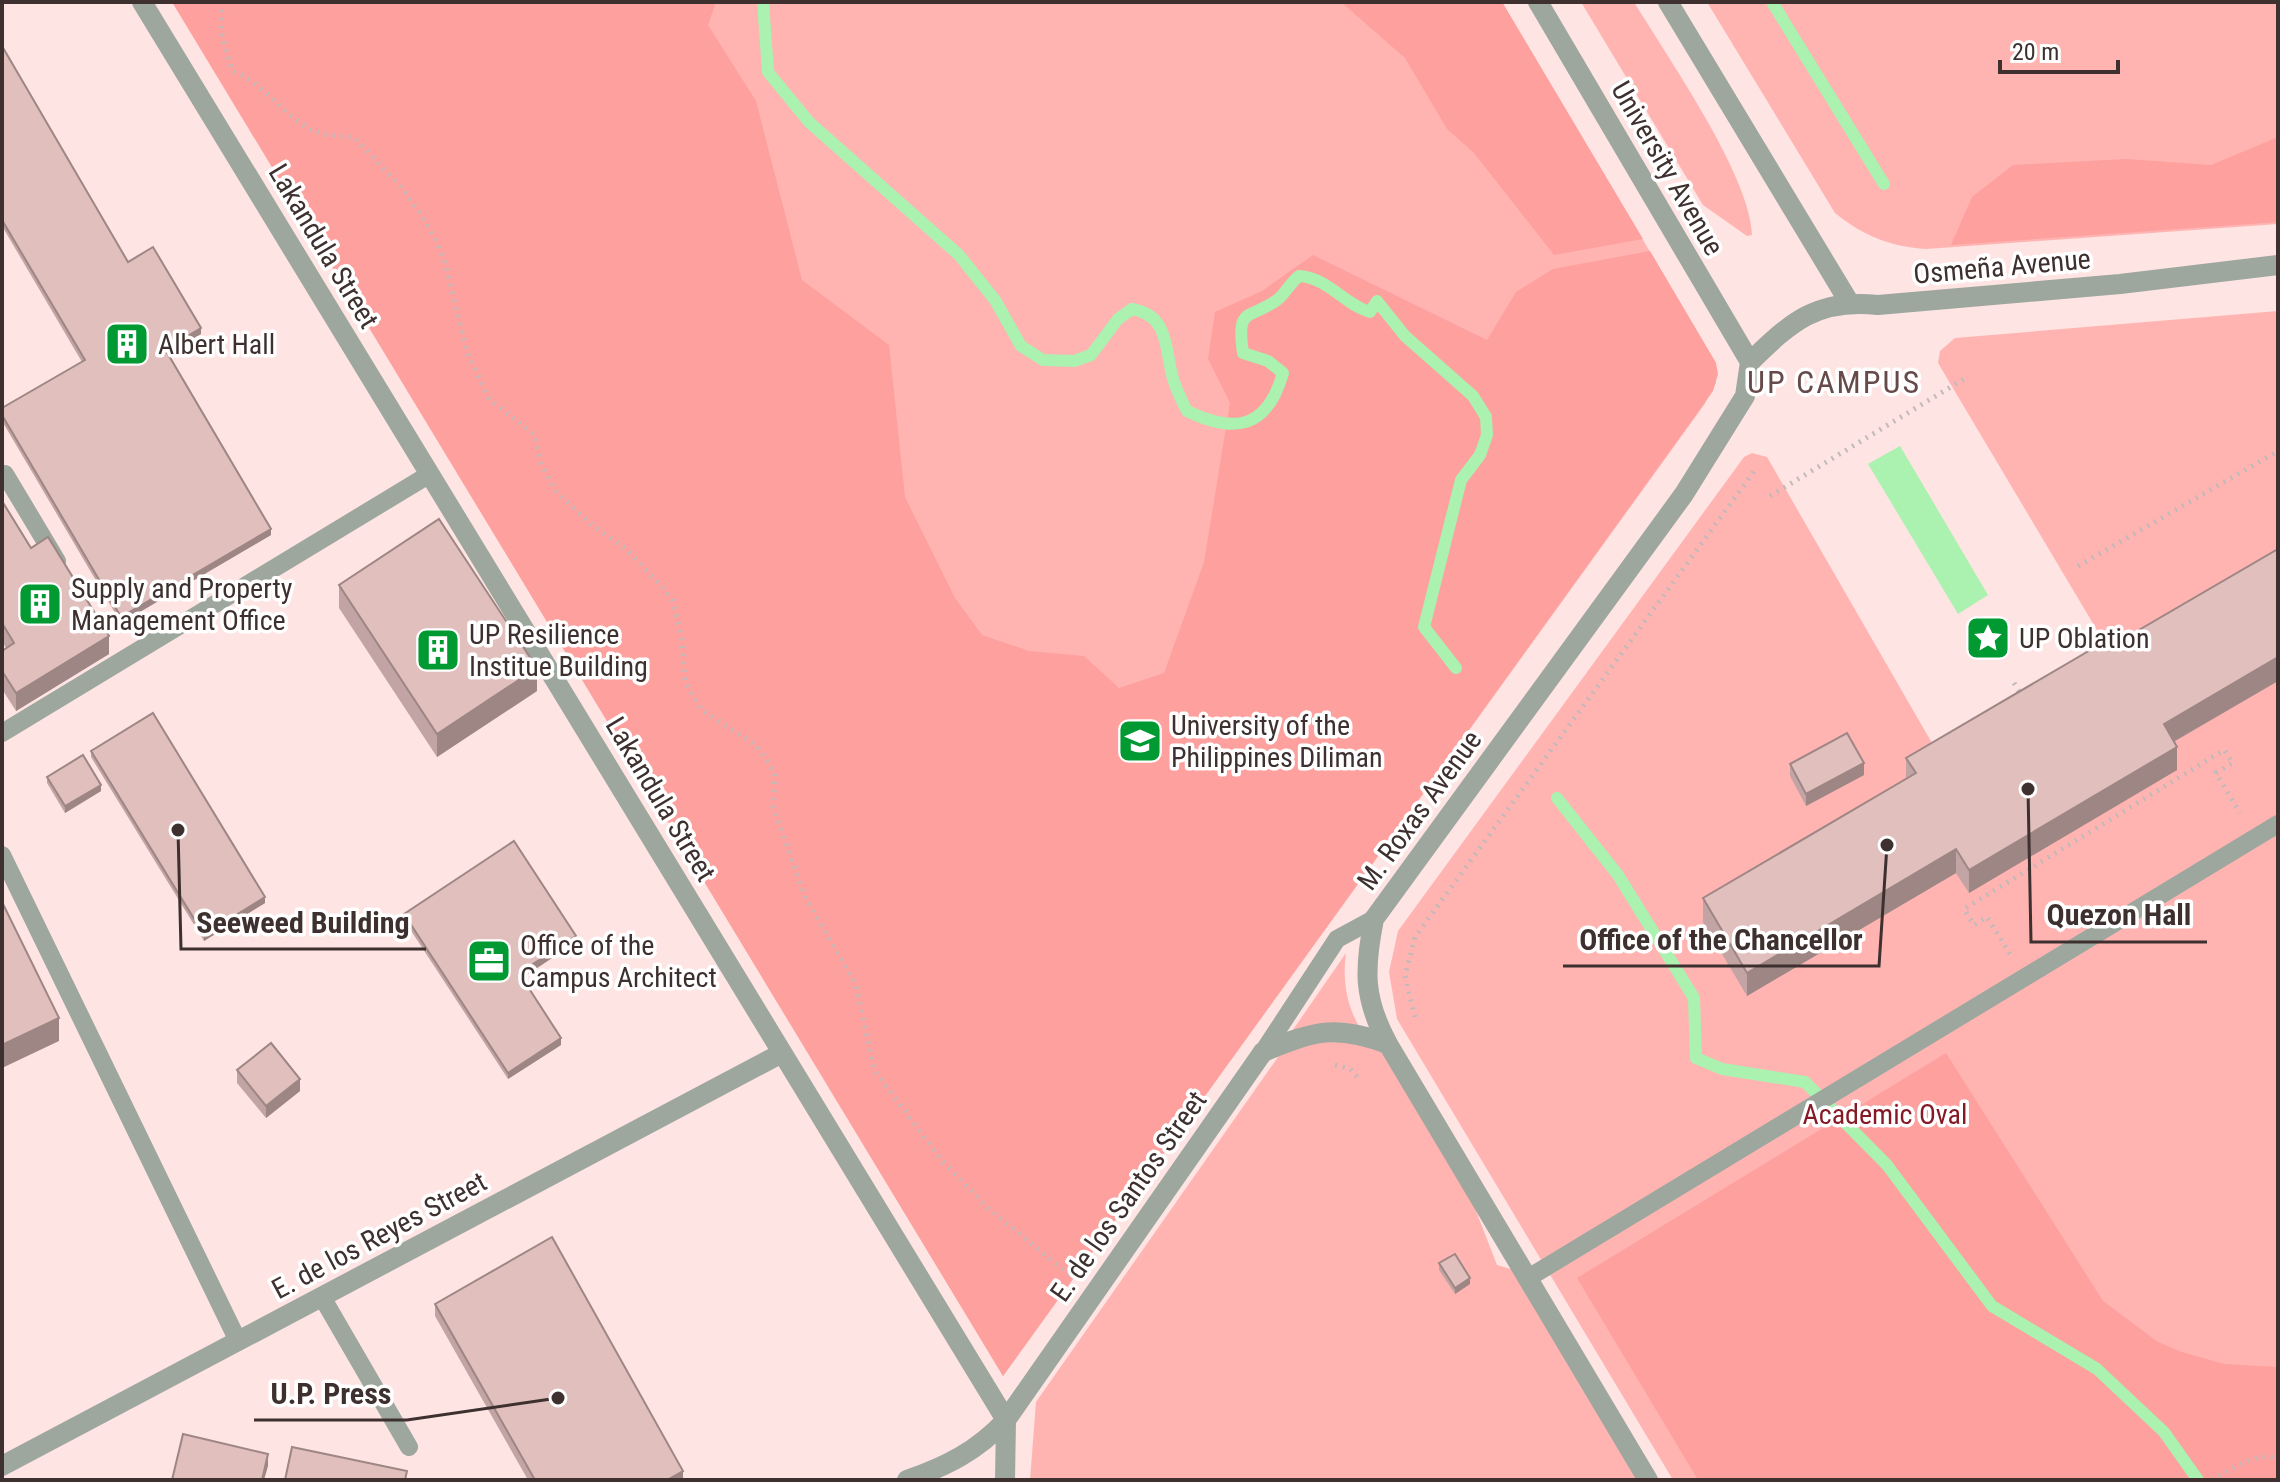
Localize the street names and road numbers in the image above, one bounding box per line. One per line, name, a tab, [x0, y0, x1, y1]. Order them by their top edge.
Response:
street label: University Avenue	[1604, 75, 1731, 261]
street label: Lakandula Street	[262, 158, 386, 334]
street label: Osmeña Avenue	[1912, 242, 2092, 291]
street label: Lakandula Street	[599, 711, 723, 887]
street label: M. Roxas Avenue	[1350, 724, 1488, 896]
street label: E. de los Santos Street	[1043, 1085, 1213, 1308]
street label: E. de los Reyes Street	[266, 1165, 492, 1306]

